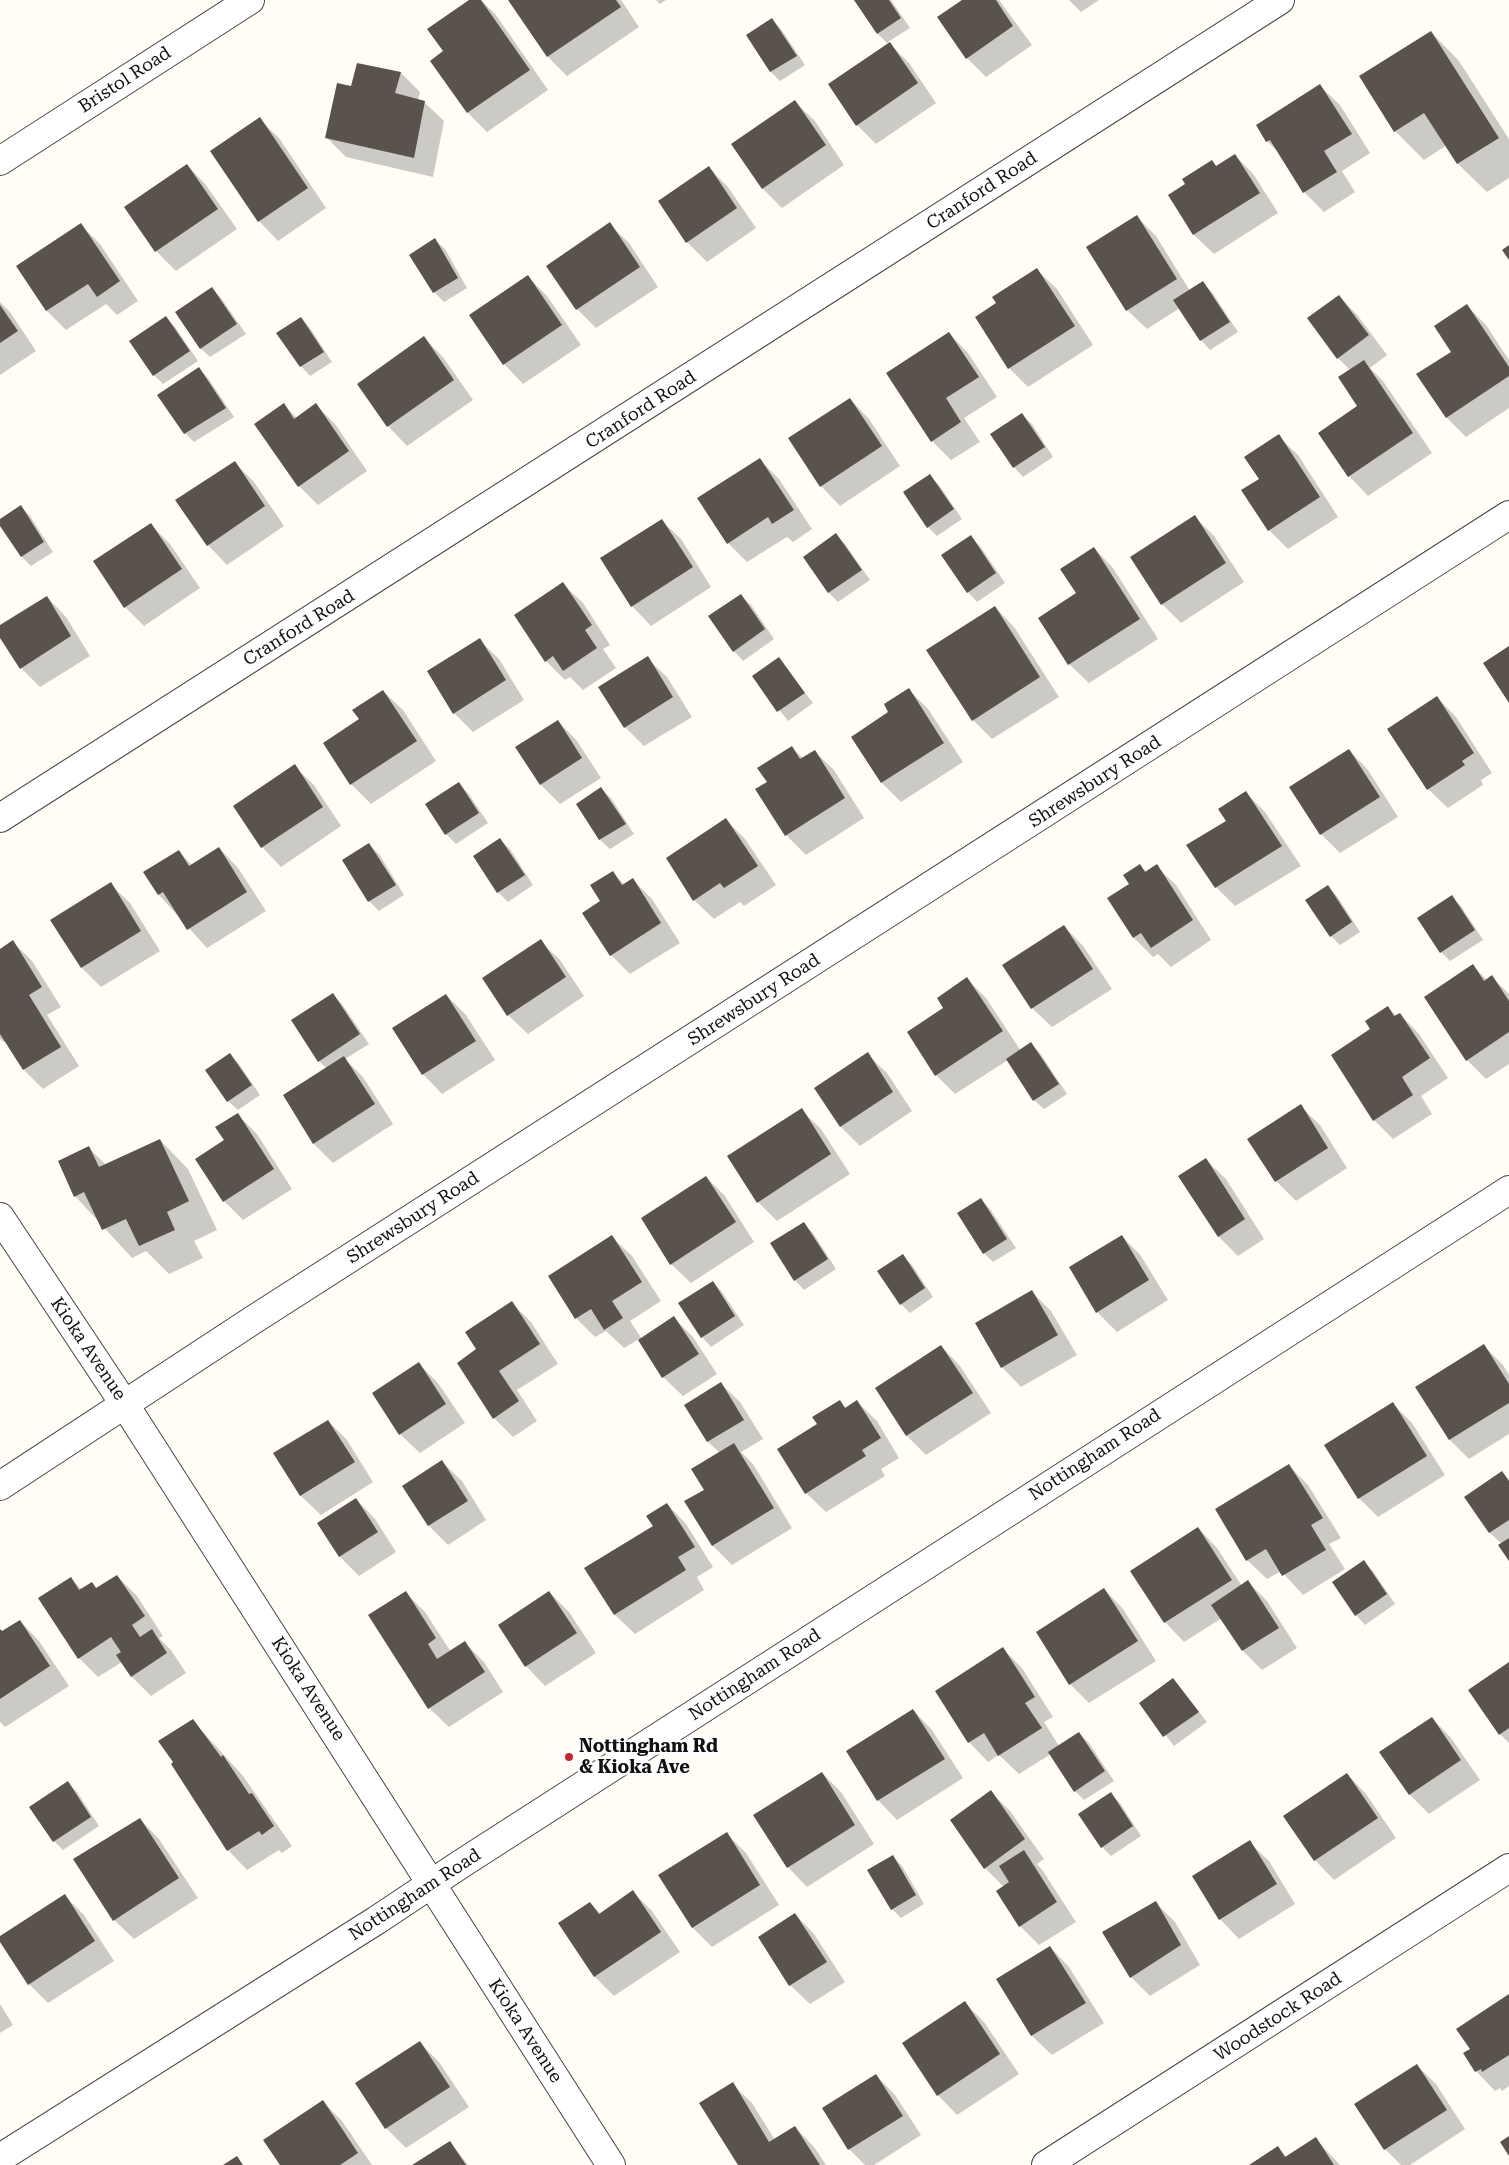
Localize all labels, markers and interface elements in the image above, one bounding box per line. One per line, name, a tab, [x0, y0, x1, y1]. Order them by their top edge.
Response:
street label: Bristol Road	[75, 42, 175, 118]
street label: Cranford Road	[923, 147, 1041, 235]
street label: Cranford Road	[582, 366, 700, 454]
street label: Cranford Road	[239, 585, 359, 671]
street label: Shrewsbury Road	[1025, 731, 1165, 833]
street label: Shrewsbury Road	[684, 949, 824, 1051]
street label: Shrewsbury Road	[343, 1167, 483, 1269]
street label: Kioka Avenue	[46, 1293, 130, 1405]
street label: Nottingham Road	[1025, 1404, 1165, 1506]
street label: Nottingham Road	[685, 1624, 825, 1726]
street label: Kioka Avenue	[266, 1633, 350, 1745]
place label: Nottingham Rd & Kioka Ave	[579, 1736, 718, 1778]
marker: Nottingham Rd & Kioka Ave	[563, 1751, 575, 1763]
street label: Nottingham Road	[345, 1844, 485, 1946]
street label: Woodstock Road	[1210, 1968, 1346, 2066]
street label: Kioka Avenue	[483, 1975, 567, 2087]

